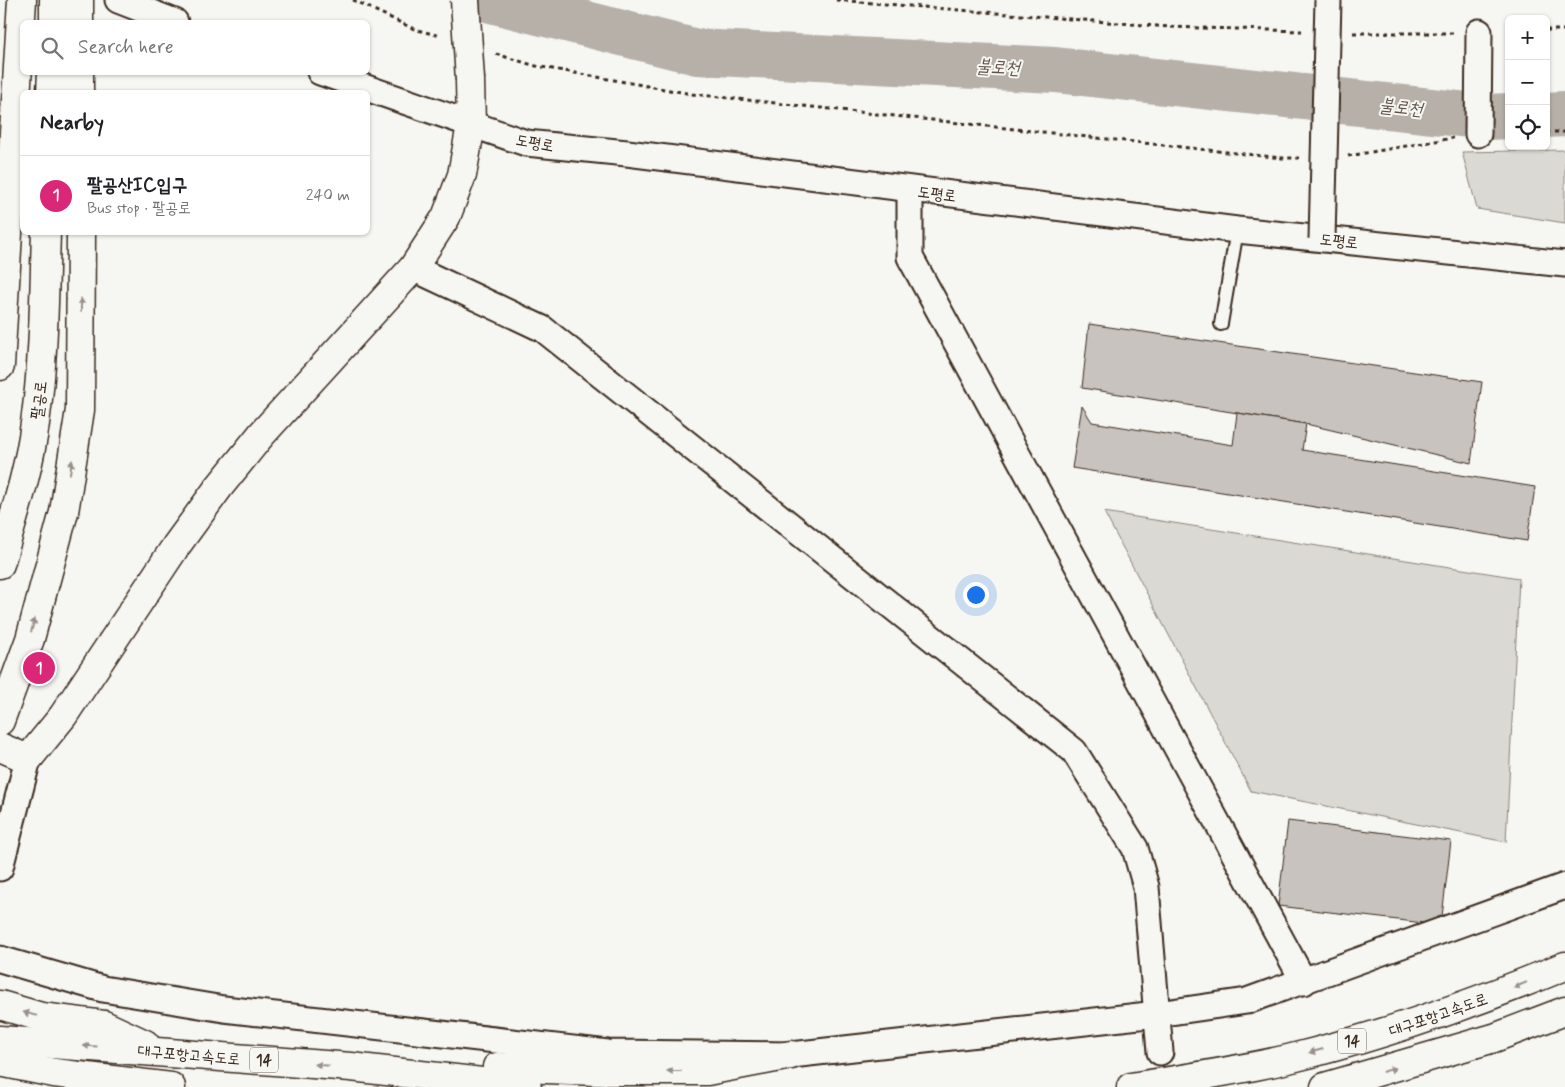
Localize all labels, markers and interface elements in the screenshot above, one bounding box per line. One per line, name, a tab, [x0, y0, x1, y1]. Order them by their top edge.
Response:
map controls	[1505, 15, 1550, 150]
button: +	[1505, 15, 1550, 60]
search box	[20, 20, 370, 75]
icon: search	[38, 34, 66, 62]
text: Search here	[78, 35, 174, 60]
water label: 불로천	[976, 55, 1022, 81]
button: −	[1505, 60, 1550, 105]
water label: 불로천	[1378, 94, 1425, 122]
button: locate	[1505, 105, 1550, 150]
text: Nearby	[40, 109, 104, 137]
street label: 도평로	[514, 130, 556, 157]
text: 팔공산IC입구	[87, 173, 187, 198]
street label: 도평로	[916, 182, 957, 207]
text: 1	[52, 185, 60, 206]
text: 240 m	[306, 185, 350, 206]
text: Bus stop · 팔공로	[87, 198, 191, 219]
street label: 도평로	[1319, 229, 1359, 254]
one-way arrow	[77, 297, 85, 313]
street label: 팔공로	[27, 380, 52, 421]
one-way arrow	[68, 459, 76, 475]
your location	[963, 582, 989, 608]
one-way arrow	[30, 618, 38, 633]
pin: 1	[23, 649, 55, 687]
one-way arrow	[1513, 981, 1527, 989]
street label: 대구포항고속도로	[1386, 989, 1491, 1042]
one-way arrow	[22, 1010, 38, 1018]
road number: 14	[1338, 1028, 1366, 1054]
street label: 대구포항고속도로	[137, 1041, 241, 1070]
one-way arrow	[82, 1042, 98, 1050]
one-way arrow	[1308, 1047, 1323, 1055]
road number: 14	[250, 1048, 278, 1072]
one-way arrow	[313, 1060, 329, 1068]
one-way arrow	[1382, 1065, 1397, 1073]
one-way arrow	[666, 1067, 682, 1075]

